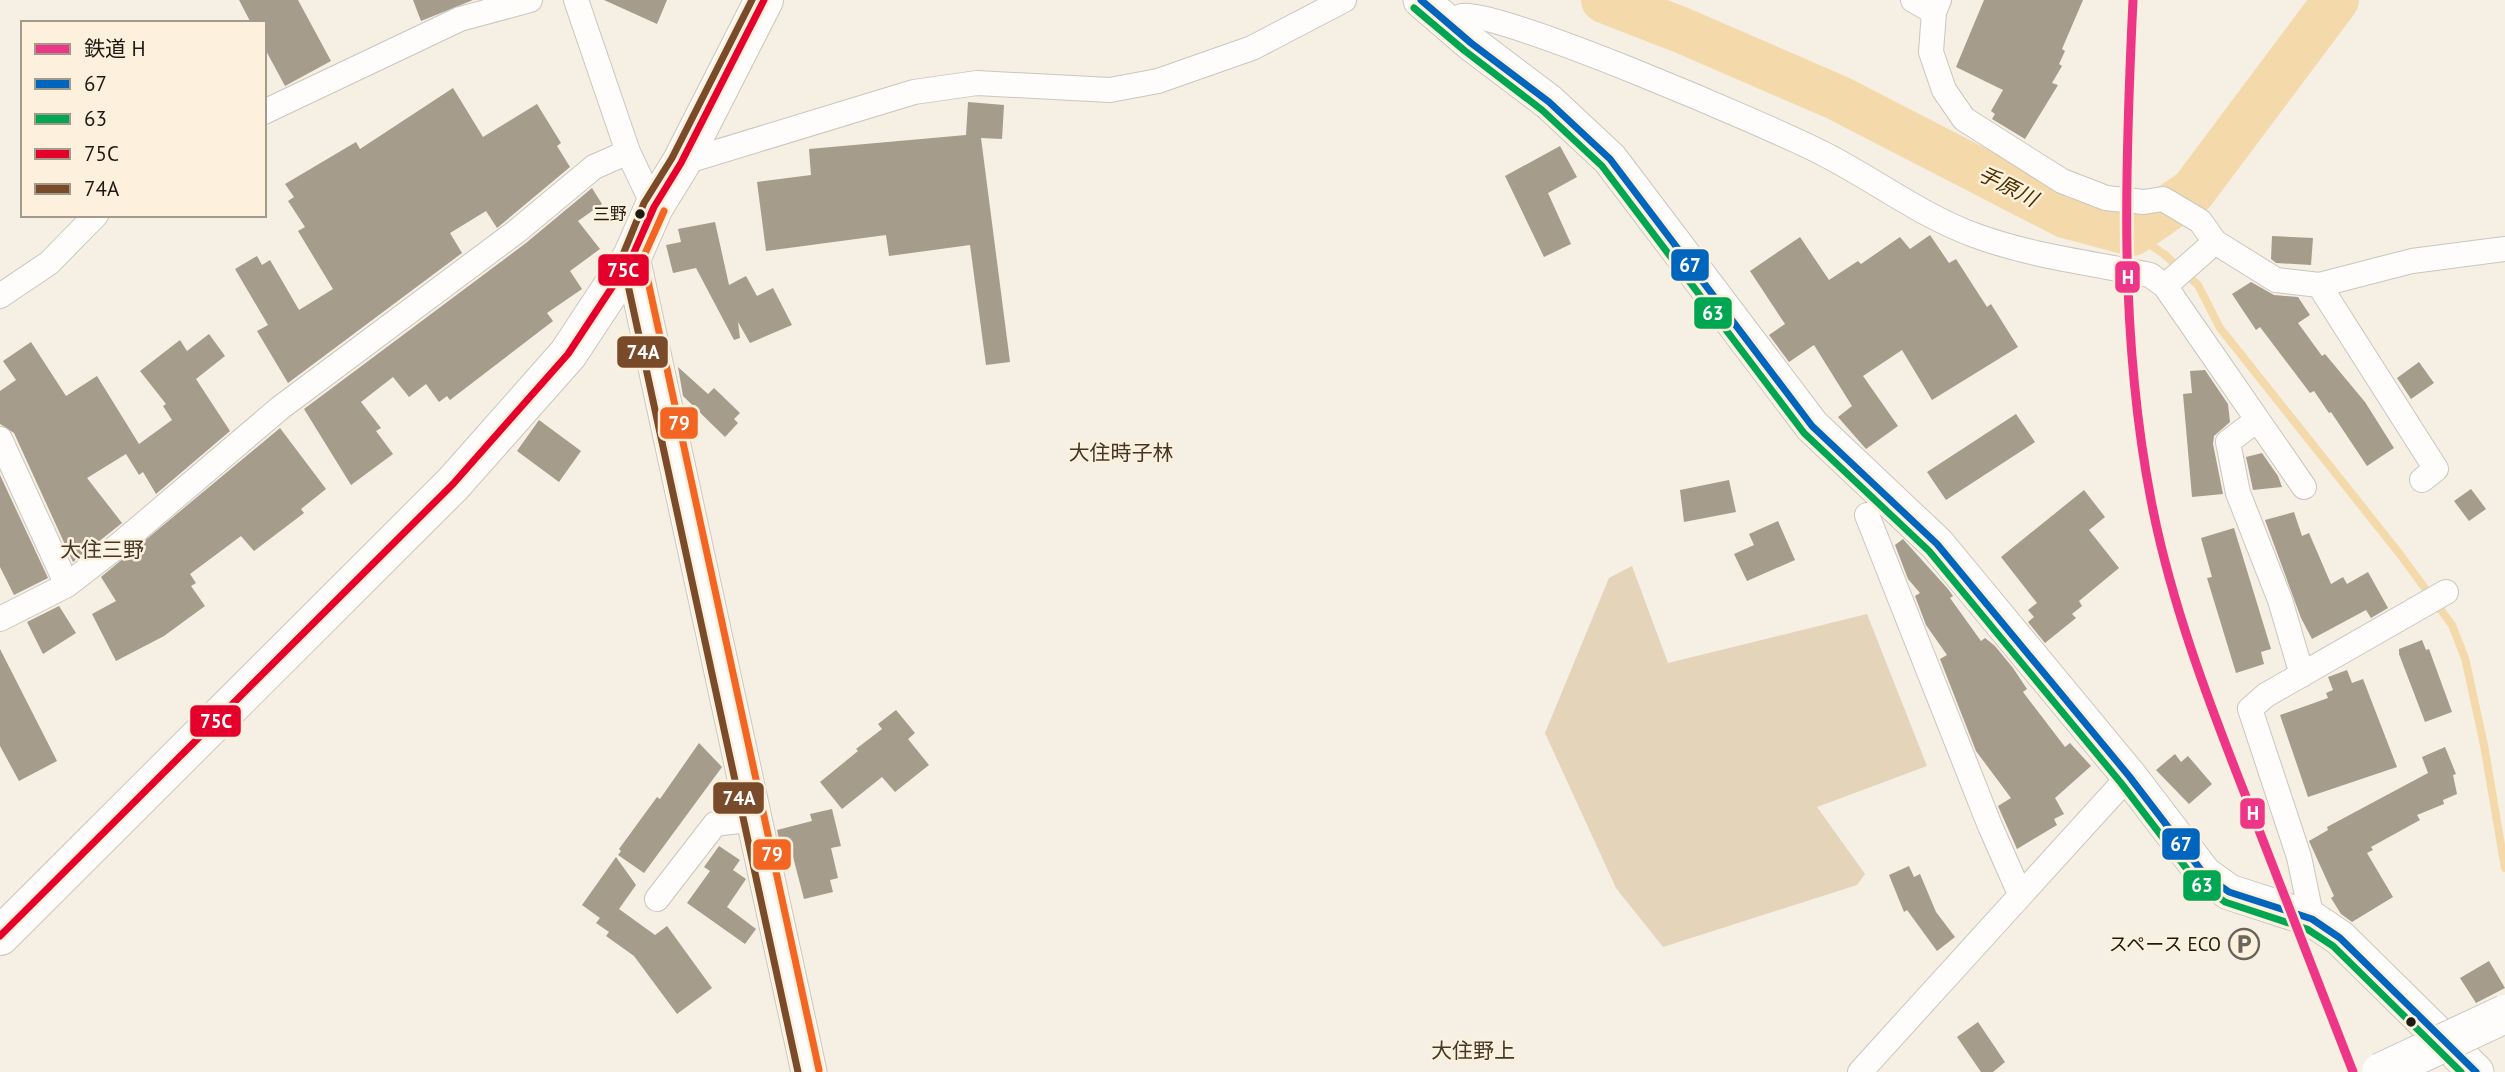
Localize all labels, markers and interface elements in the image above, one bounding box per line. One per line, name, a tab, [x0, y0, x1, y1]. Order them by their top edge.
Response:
legend	[21, 21, 266, 217]
text: 鉄道 H	[84, 35, 146, 62]
text: 67	[84, 70, 107, 97]
text: 63	[84, 105, 107, 132]
text: 75C	[84, 140, 119, 167]
water label: 手原川	[1974, 160, 2044, 213]
text: 74A	[84, 175, 120, 202]
place label: 三野	[593, 203, 627, 225]
marker: 三野	[633, 207, 647, 221]
line badge: 67	[1670, 248, 1710, 282]
line badge: 75C	[597, 253, 650, 287]
text: 67	[1679, 253, 1701, 277]
text: 75C	[607, 258, 639, 282]
line badge: H	[2114, 260, 2141, 294]
text: H	[2122, 265, 2134, 289]
line badge: 63	[1693, 296, 1733, 330]
text: 63	[1702, 301, 1724, 325]
line badge: 74A	[616, 335, 669, 369]
text: 74A	[626, 340, 660, 364]
line badge: 79	[659, 406, 699, 440]
text: 79	[668, 411, 690, 435]
district label: 大住時子林	[1069, 439, 1174, 466]
district label: 大住三野	[60, 536, 144, 563]
line badge: 75C	[189, 704, 242, 738]
text: 75C	[200, 709, 232, 733]
line badge: 74A	[712, 781, 765, 815]
text: 74A	[722, 786, 756, 810]
line badge: H	[2239, 797, 2266, 830]
text: H	[2247, 801, 2259, 825]
line badge: 67	[2161, 827, 2201, 861]
text: 67	[2170, 832, 2192, 856]
line badge: 79	[752, 838, 792, 871]
text: 79	[761, 842, 783, 866]
line badge: 63	[2182, 869, 2222, 902]
text: 63	[2191, 873, 2213, 897]
parking icon: スペース ECO	[2227, 927, 2261, 961]
place label: スペース ECO	[2109, 932, 2221, 956]
unlabelled marker	[2404, 1015, 2418, 1029]
district label: 大住野上	[1431, 1037, 1515, 1064]

